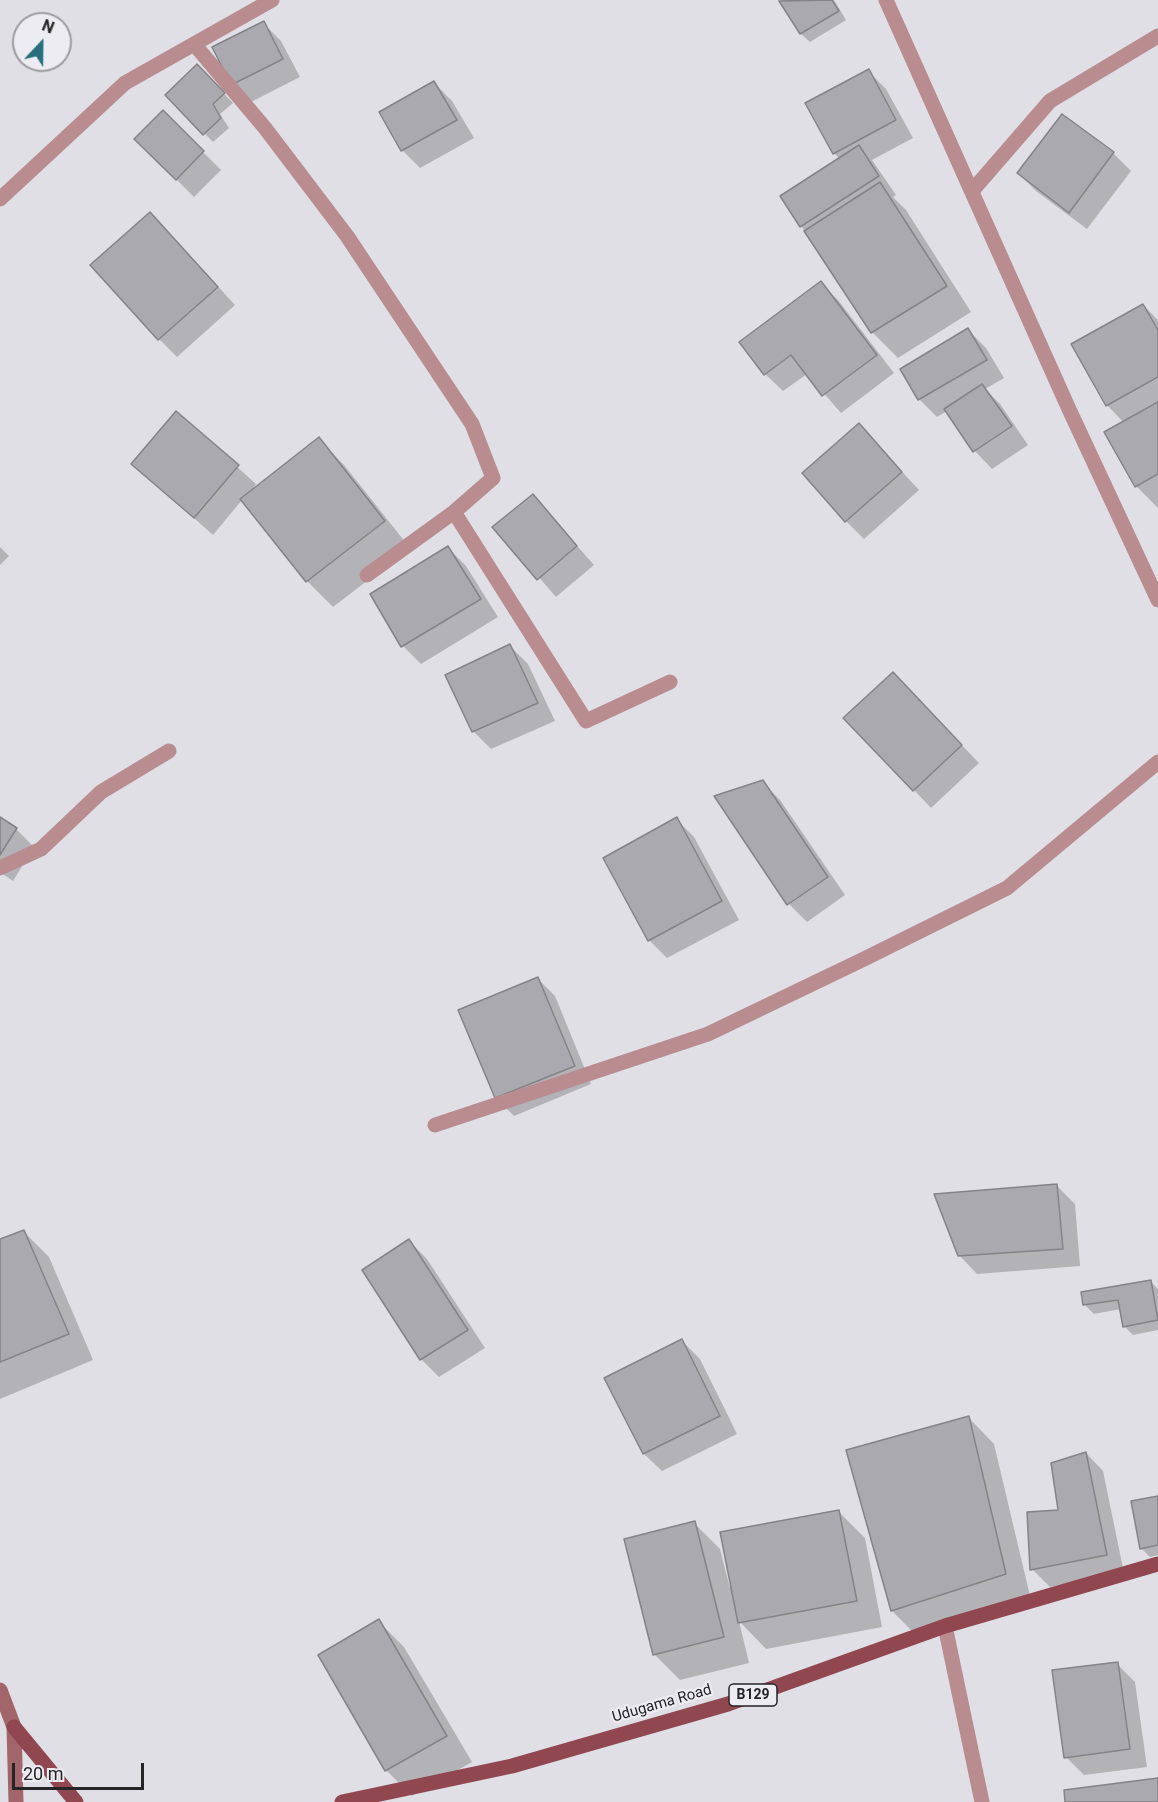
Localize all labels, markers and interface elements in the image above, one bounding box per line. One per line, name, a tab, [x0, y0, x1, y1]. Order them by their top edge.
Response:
north arrow	[12, 12, 72, 72]
text: N	[39, 16, 57, 38]
street label: Udugama Road	[610, 1681, 714, 1727]
road number: B129	[729, 1684, 777, 1706]
scale bar	[15, 1751, 147, 1789]
text: 20 m	[23, 1763, 63, 1784]

